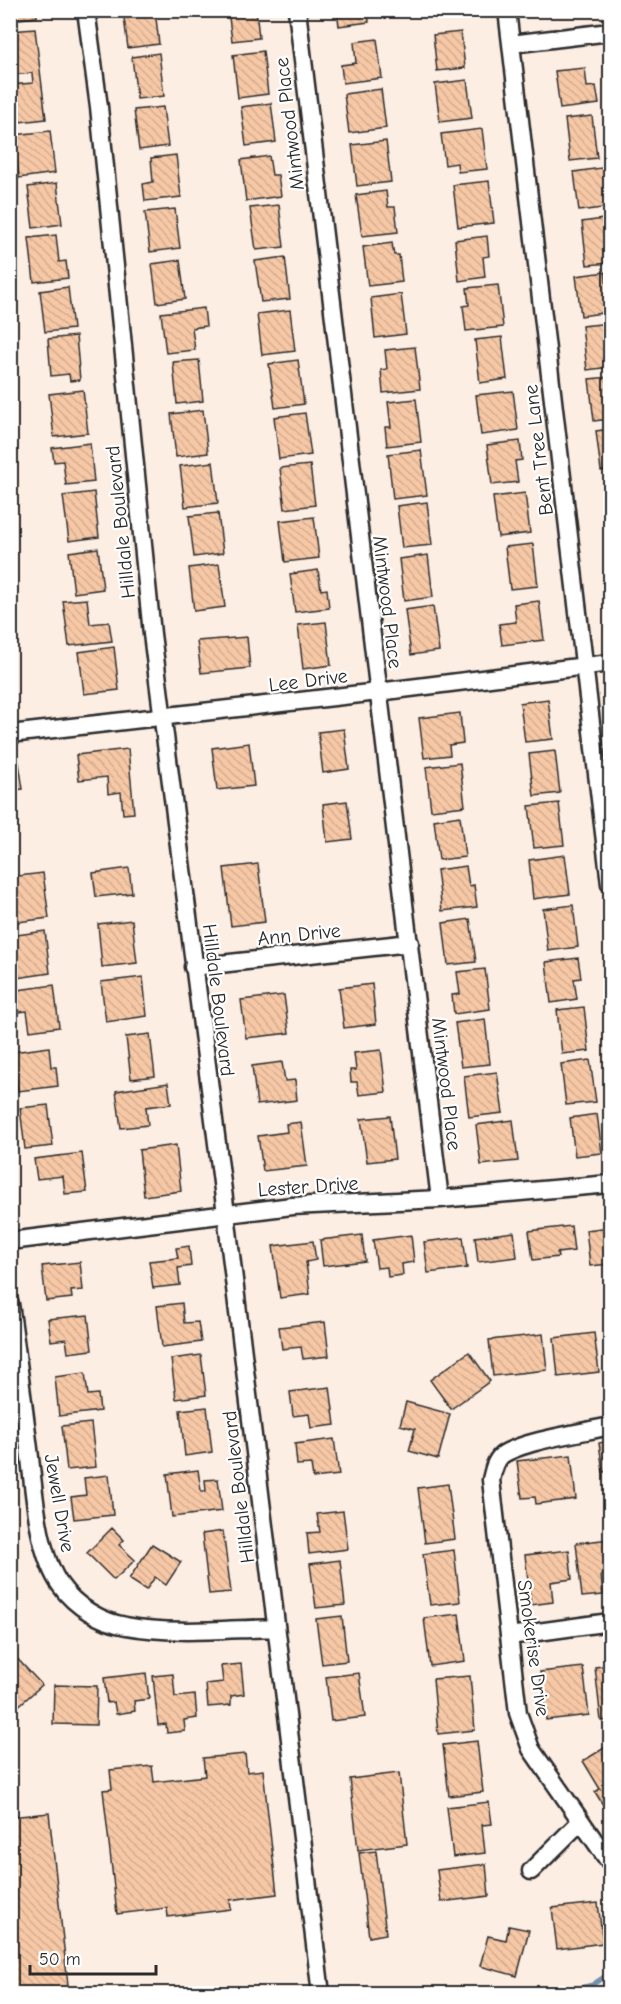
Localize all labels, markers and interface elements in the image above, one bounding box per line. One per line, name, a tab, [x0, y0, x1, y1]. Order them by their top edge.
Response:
street label: Mintwood Place	[270, 56, 309, 192]
street label: Bent Tree Lane	[519, 383, 558, 517]
street label: Hilldale Boulevard	[101, 444, 140, 600]
street label: Mintwood Place	[368, 534, 407, 670]
street label: Lee Drive	[267, 664, 349, 697]
street label: Ann Drive	[256, 919, 342, 950]
street label: Hilldale Boulevard	[198, 922, 239, 1078]
street label: Mintwood Place	[427, 1016, 466, 1152]
street label: Lester Drive	[257, 1172, 359, 1201]
street label: Hilldale Boulevard	[218, 1409, 259, 1565]
street label: Jewell Drive	[40, 1452, 79, 1554]
street label: Smokerise Drive	[513, 1578, 554, 1718]
scale bar	[30, 1938, 156, 1976]
text: 50 m	[39, 1949, 81, 1970]

